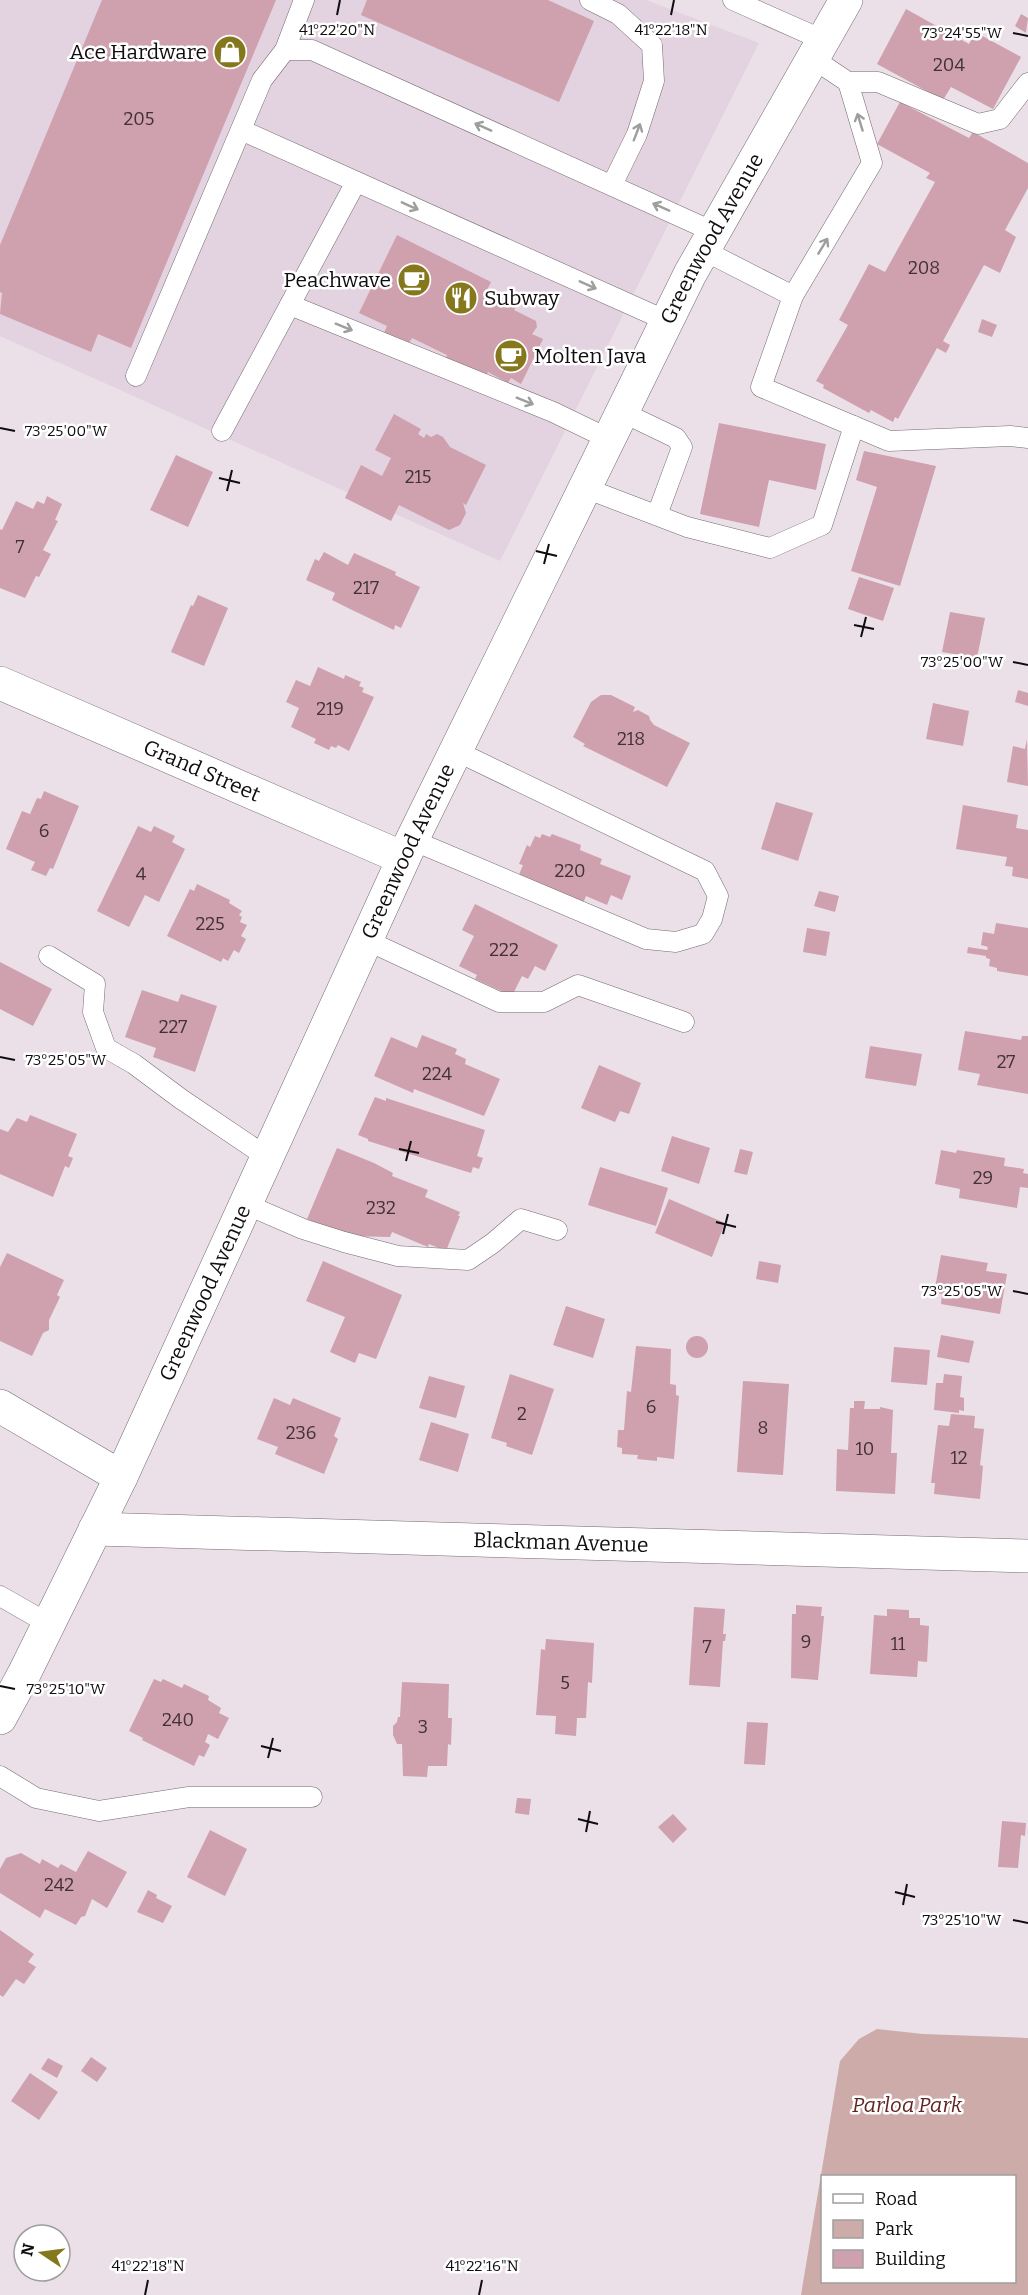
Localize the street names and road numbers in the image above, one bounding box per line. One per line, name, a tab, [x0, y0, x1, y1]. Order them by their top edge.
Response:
street label: Greenwood Avenue	[654, 149, 769, 328]
street label: Grand Street	[139, 734, 265, 808]
street label: Greenwood Avenue	[355, 759, 461, 943]
street label: Greenwood Avenue	[154, 1201, 257, 1385]
street label: Blackman Avenue	[473, 1527, 649, 1558]

